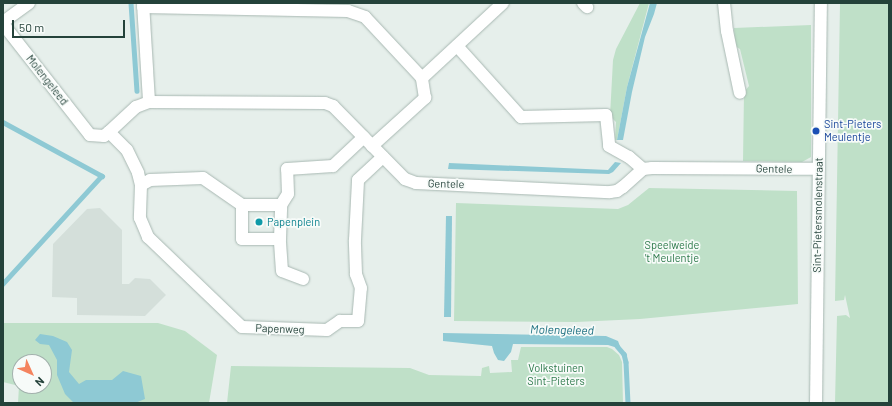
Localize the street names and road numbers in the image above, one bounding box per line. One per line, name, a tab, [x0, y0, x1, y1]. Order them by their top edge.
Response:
street label: Molengeleed	[23, 52, 71, 108]
street label: Sint-Pietersmolenstraat	[810, 157, 826, 273]
street label: Gentele	[756, 162, 792, 176]
street label: Gentele	[428, 177, 464, 191]
street label: Papenweg	[255, 322, 305, 336]

